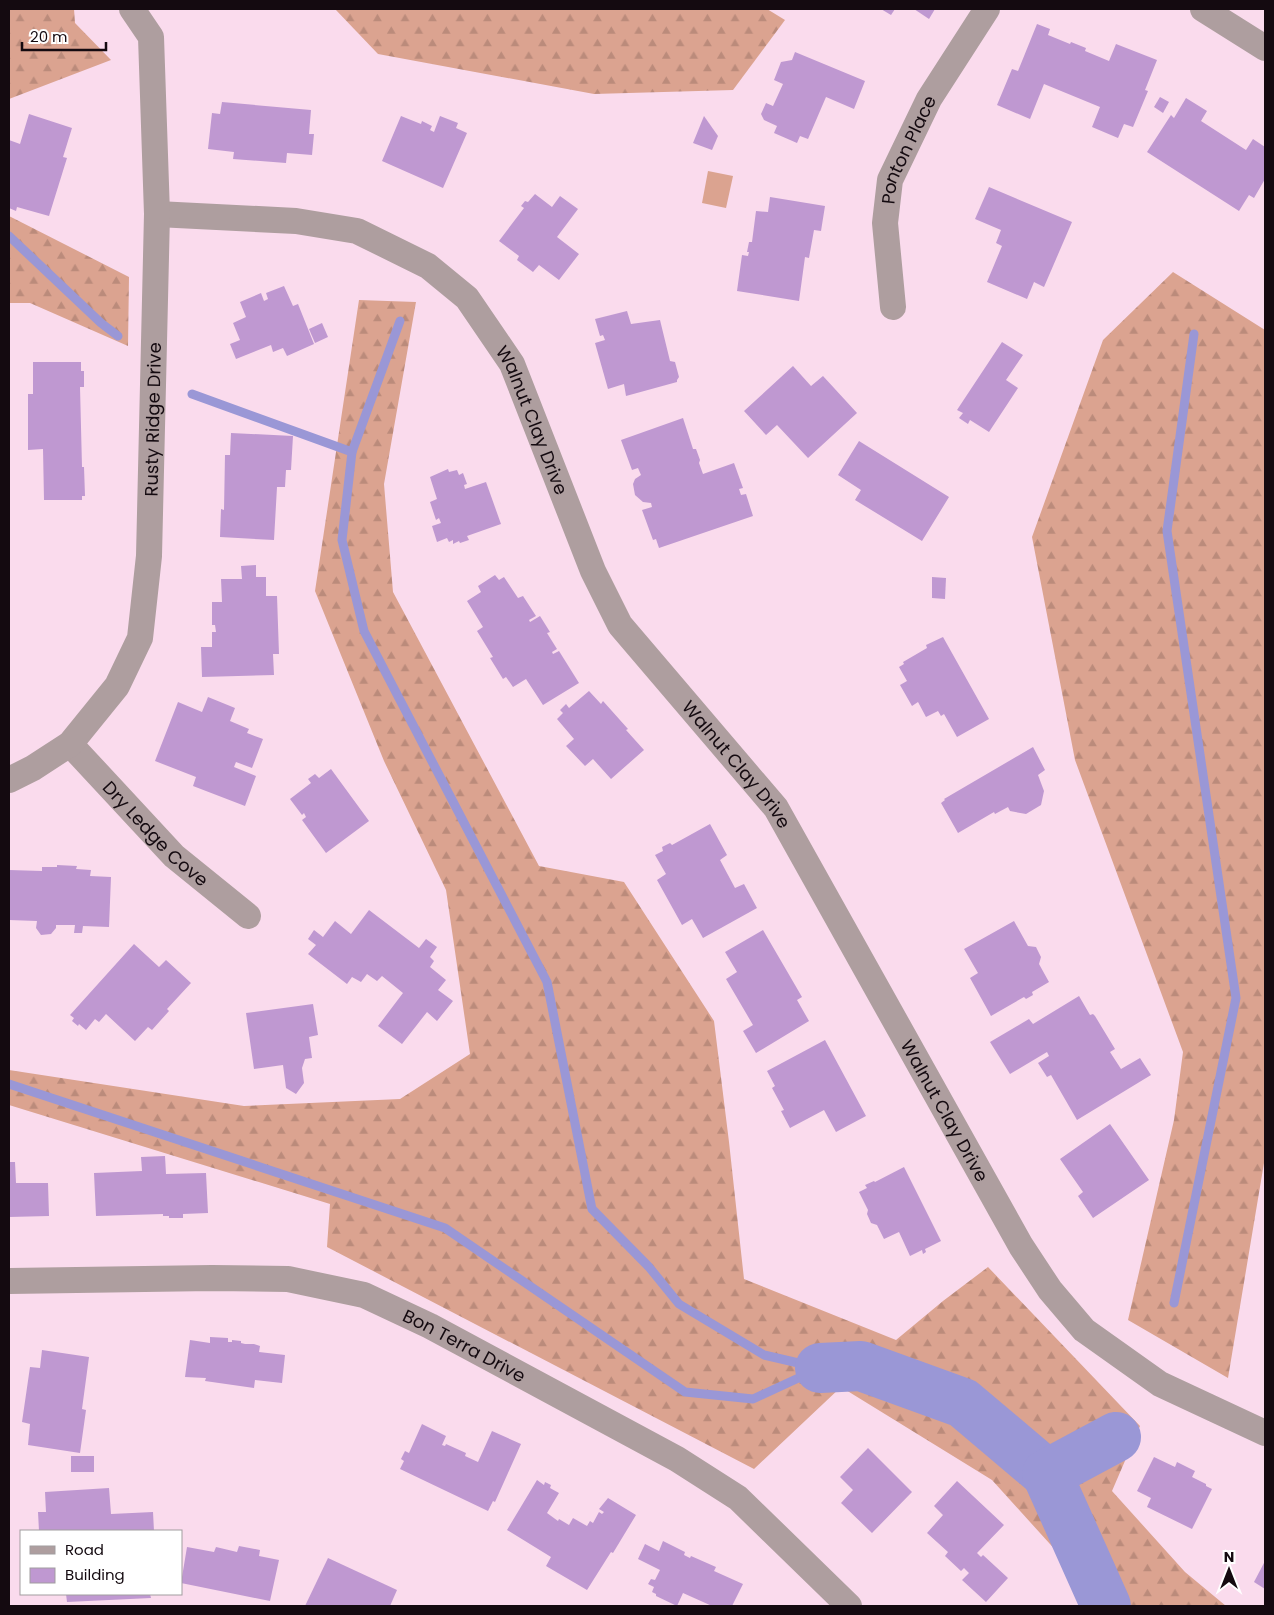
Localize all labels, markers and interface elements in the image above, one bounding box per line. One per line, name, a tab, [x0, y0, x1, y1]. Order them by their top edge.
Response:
scale bar	[22, 20, 106, 52]
text: 20 m	[30, 26, 68, 47]
street label: Ponton Place	[875, 91, 942, 205]
street label: Walnut Clay Drive	[490, 340, 574, 498]
street label: Rusty Ridge Drive	[138, 342, 166, 497]
street label: Walnut Clay Drive	[677, 695, 797, 832]
street label: Dry Ledge Cove	[97, 775, 214, 892]
street label: Walnut Clay Drive	[895, 1035, 995, 1186]
street label: Bon Terra Drive	[399, 1303, 530, 1388]
legend	[20, 1530, 182, 1595]
text: Road	[65, 1539, 104, 1560]
north arrow	[1204, 1545, 1254, 1595]
text: N	[1224, 1547, 1234, 1567]
text: Building	[65, 1564, 125, 1585]

